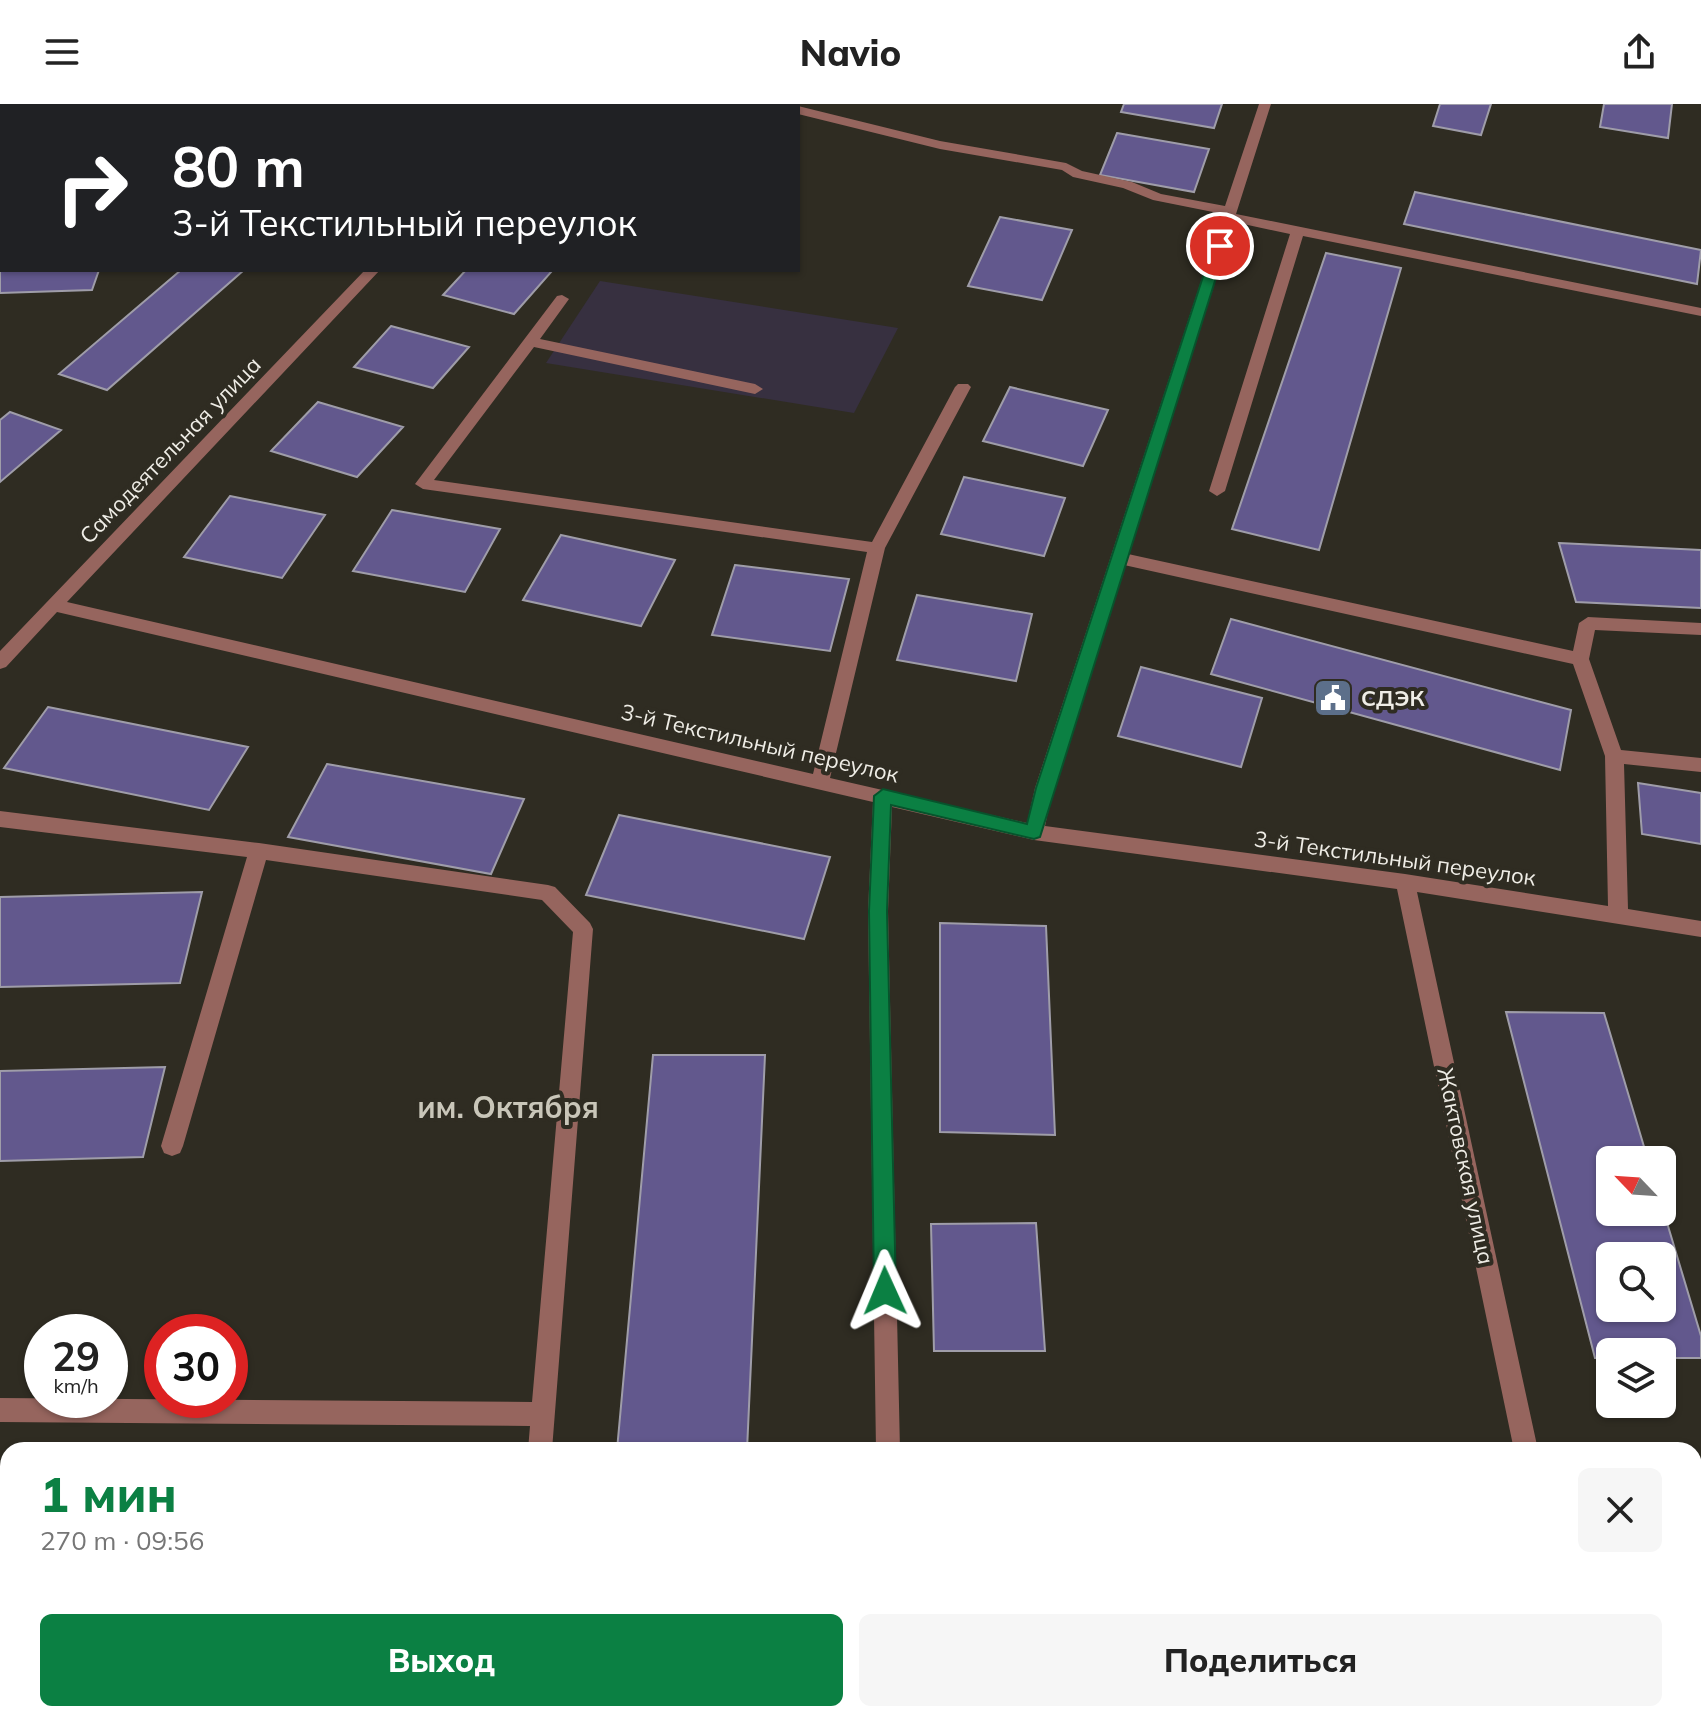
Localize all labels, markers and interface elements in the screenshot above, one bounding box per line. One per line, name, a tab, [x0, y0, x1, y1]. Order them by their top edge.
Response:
icon: menu	[40, 30, 84, 74]
text: Navio	[800, 30, 901, 75]
icon: share	[1617, 30, 1661, 74]
text: 80 m	[172, 131, 305, 201]
icon: right	[40, 136, 144, 240]
text: 3-й Текстильный переулок	[172, 200, 637, 245]
pin	[1186, 212, 1254, 280]
icon: arrive	[1198, 224, 1242, 268]
street label: Самодеятельная улица	[73, 351, 267, 549]
public building icon: СДЭК	[1312, 677, 1354, 719]
place label: СДЭК	[1361, 684, 1425, 712]
street label: 3-й Текстильный переулок	[618, 697, 902, 789]
street label: 3-й Текстильный переулок	[1252, 824, 1538, 892]
street label: Жактовская улица	[1431, 1065, 1501, 1267]
district label: им. Октября	[417, 1088, 599, 1126]
north arrow	[1596, 1146, 1676, 1226]
map controls	[1596, 1146, 1676, 1418]
button: search	[1596, 1242, 1676, 1322]
position arrow	[843, 1249, 927, 1333]
speed limit sign: 30	[144, 1314, 248, 1418]
text: 29	[52, 1331, 100, 1381]
button: layers	[1596, 1338, 1676, 1418]
text: km/h	[53, 1373, 99, 1398]
text: 1 мин	[40, 1464, 177, 1524]
button: close	[1578, 1468, 1662, 1552]
text: 270 m · 09:56	[40, 1524, 204, 1557]
button: Выход	[40, 1614, 843, 1706]
button: Поделиться	[859, 1614, 1662, 1706]

